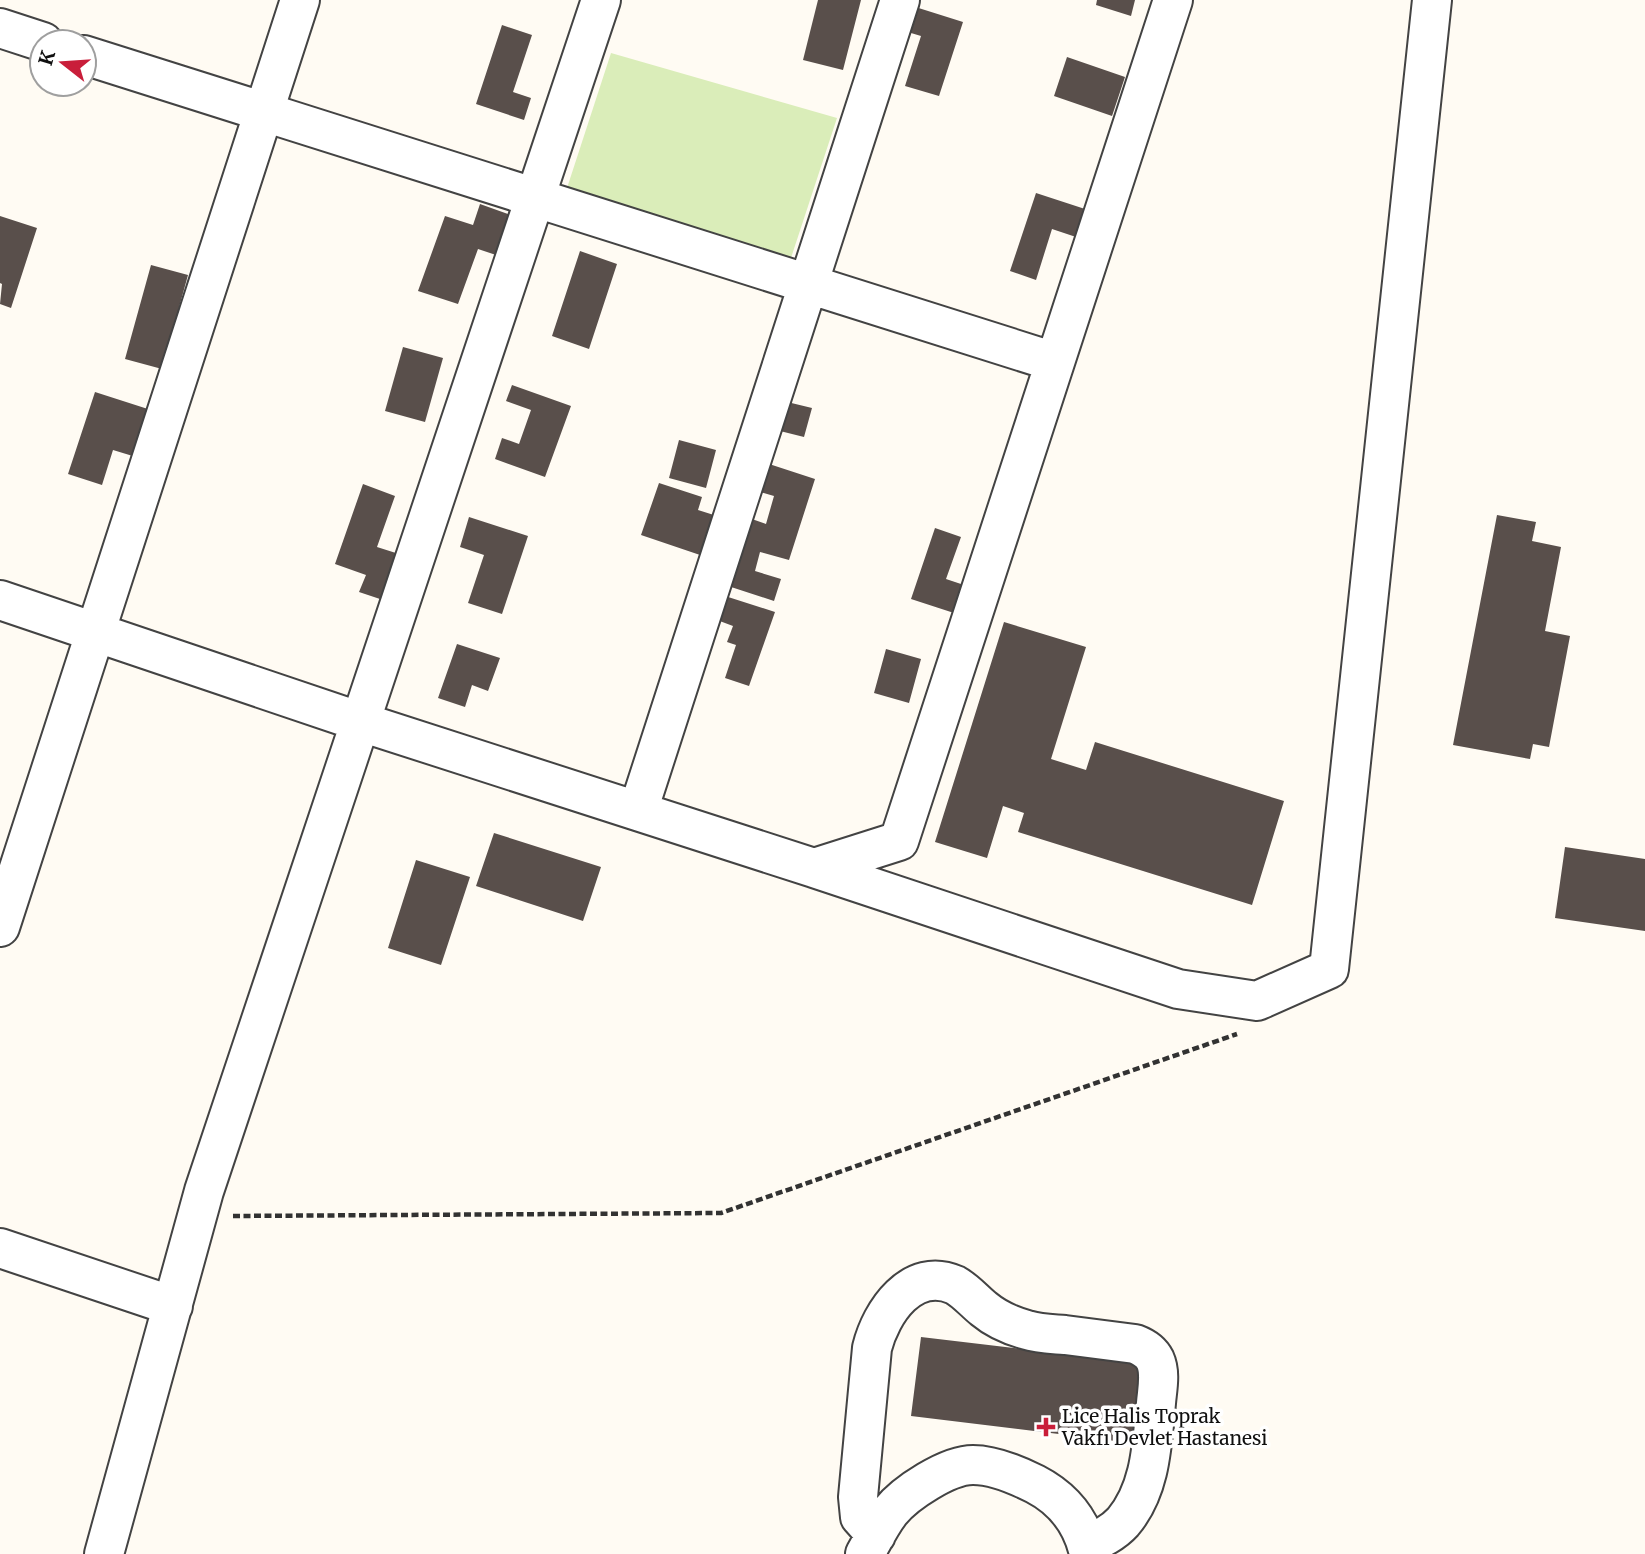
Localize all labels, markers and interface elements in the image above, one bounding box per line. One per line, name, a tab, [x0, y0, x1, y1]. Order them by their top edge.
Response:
north arrow	[28, 28, 98, 98]
text: K	[33, 47, 61, 68]
place label: Lice Halis Toprak Vakfı Devlet Hastanesi	[1061, 1404, 1267, 1450]
marker: Lice Halis Toprak Vakfı Devlet Hastanesi	[1036, 1417, 1056, 1437]

